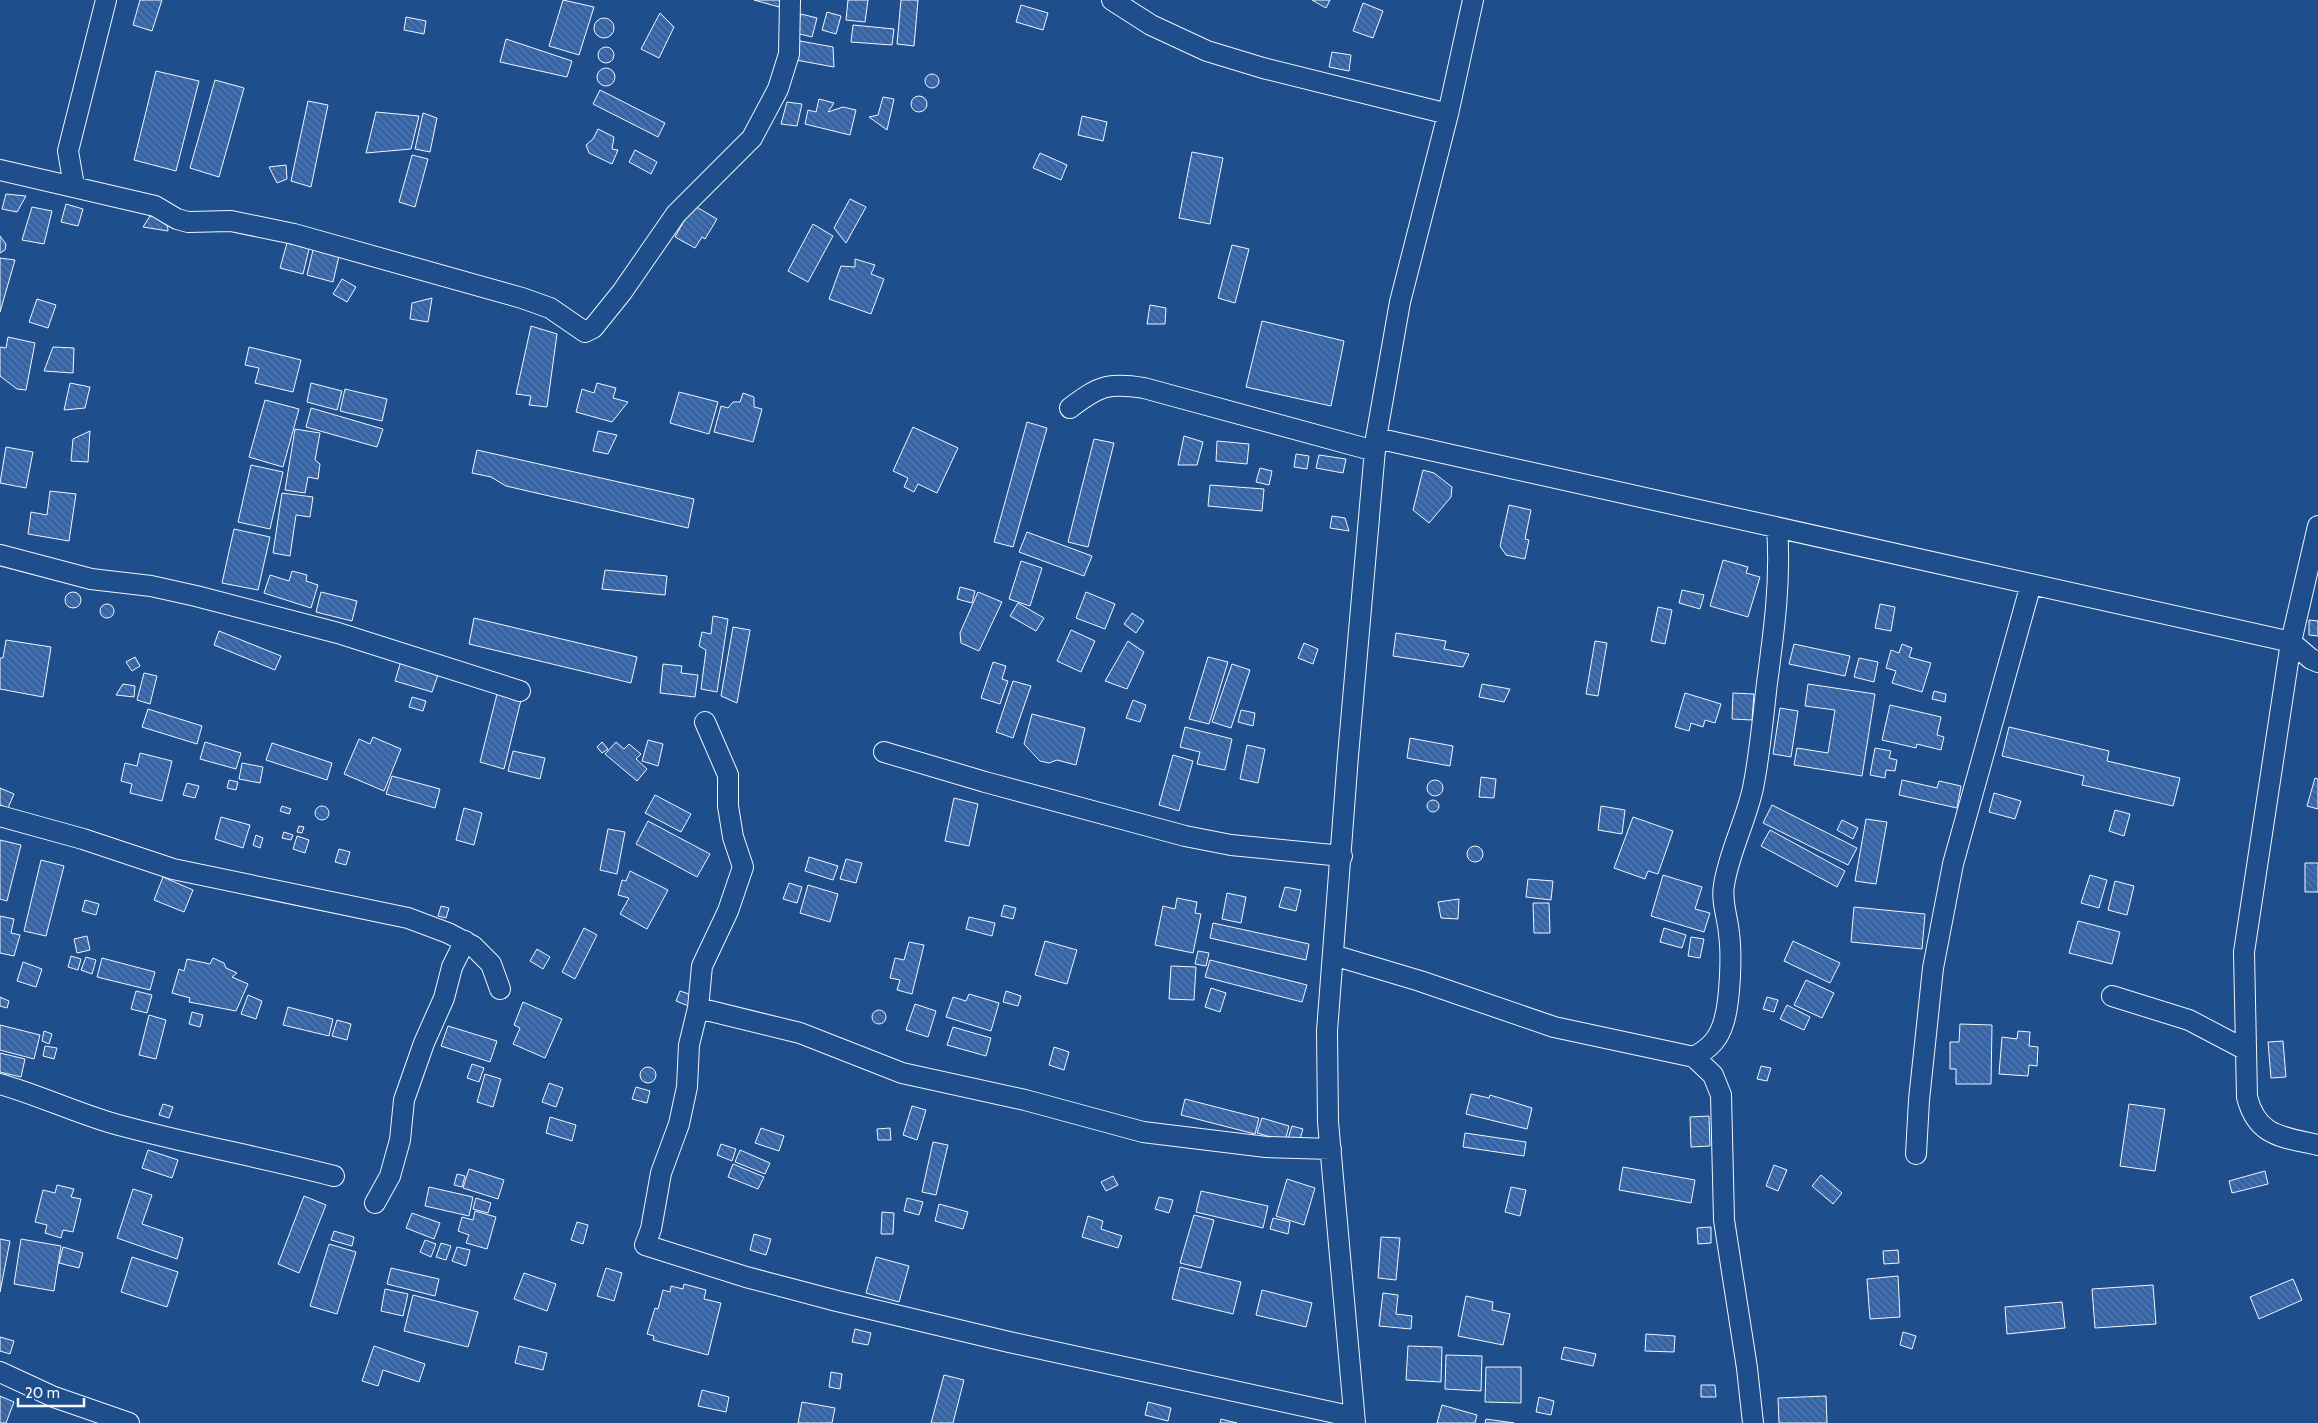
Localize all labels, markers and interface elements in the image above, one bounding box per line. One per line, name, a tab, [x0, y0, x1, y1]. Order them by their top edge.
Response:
scale bar	[18, 1376, 84, 1408]
text: 20 m	[25, 1384, 60, 1402]

